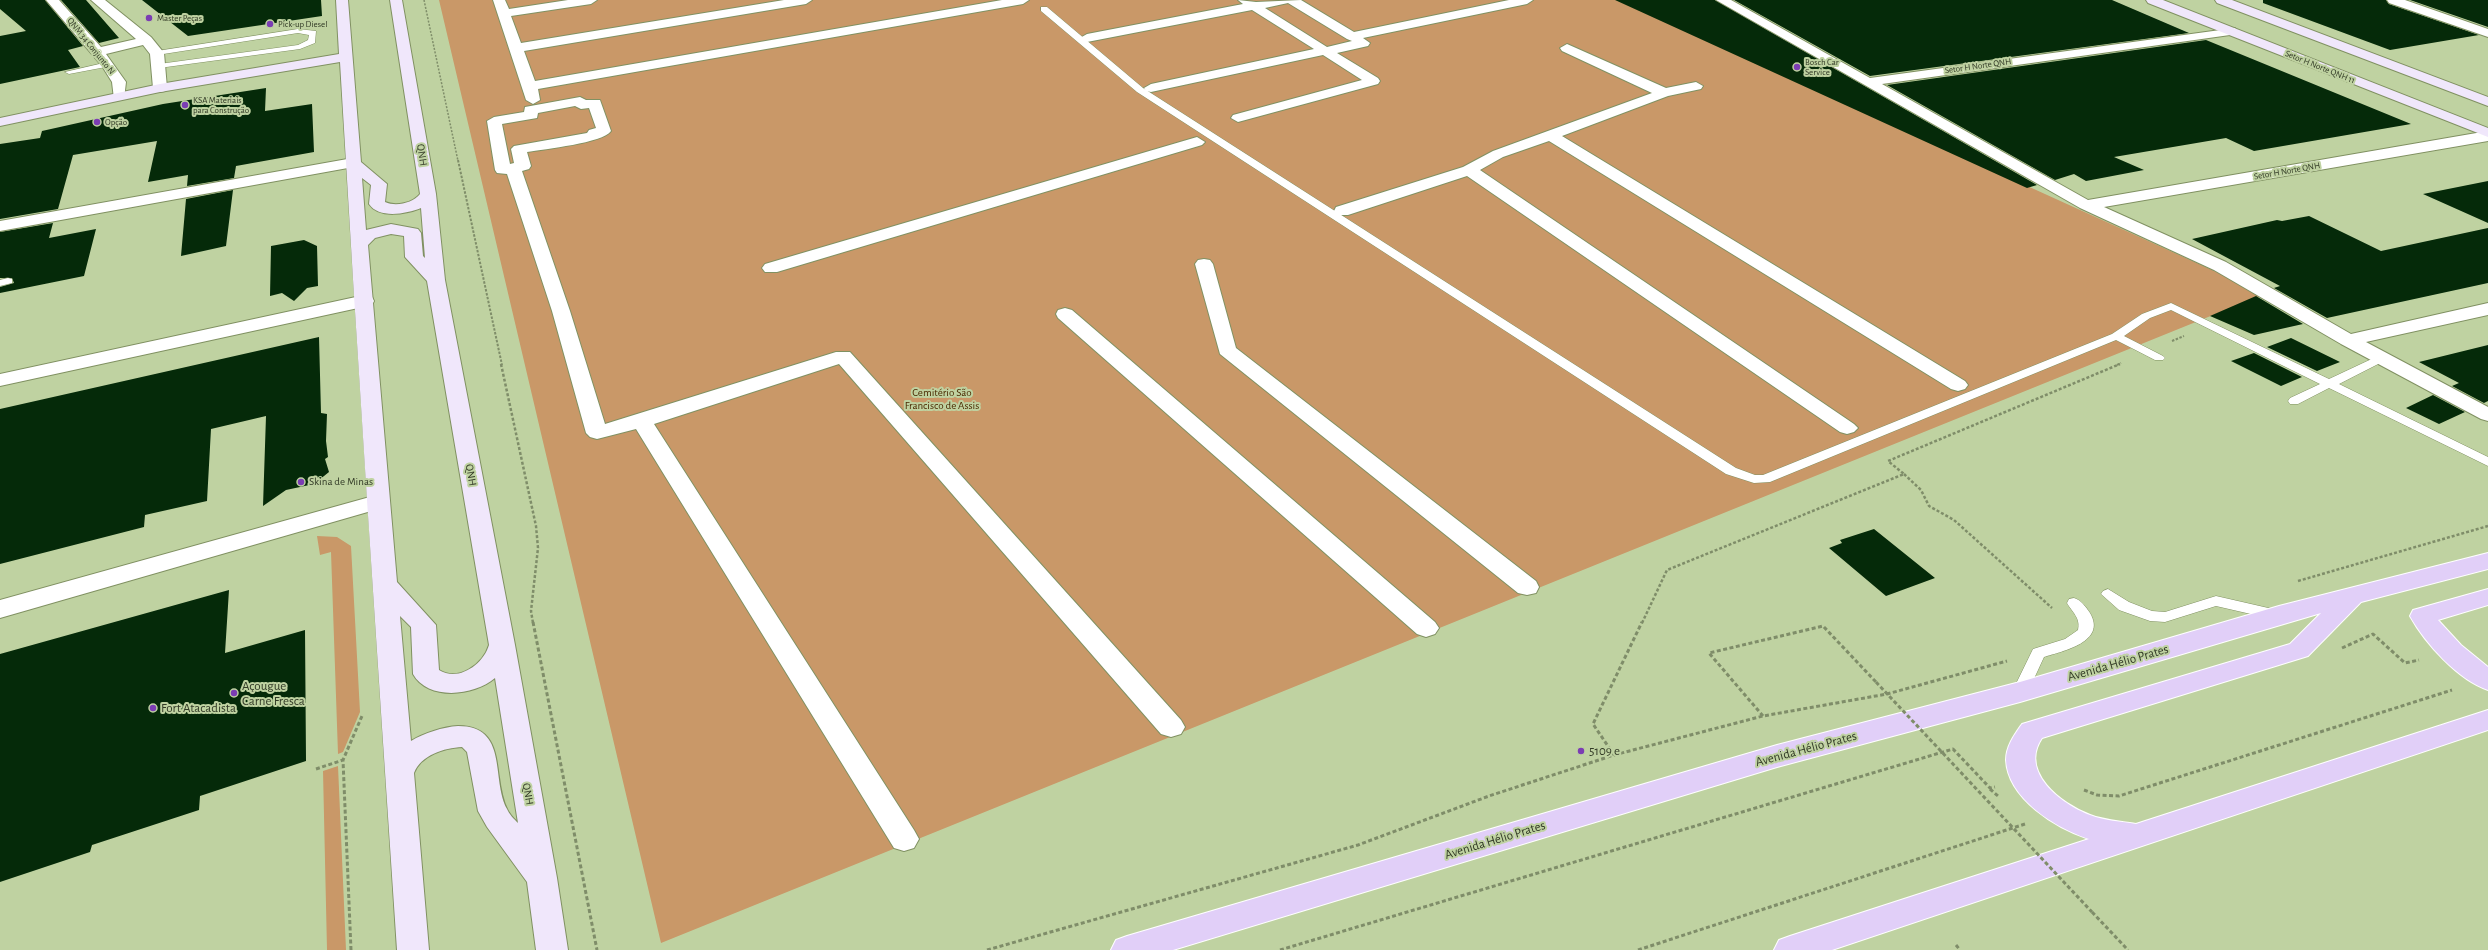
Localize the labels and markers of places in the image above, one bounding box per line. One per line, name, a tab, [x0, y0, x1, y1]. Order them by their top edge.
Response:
marker: Master Peças	[144, 13, 154, 23]
place label: Master Peças	[157, 13, 202, 23]
marker: Pick-up Diesel	[265, 19, 275, 29]
place label: Pick-up Diesel	[278, 19, 327, 29]
place label: Bosch Car Service	[1805, 57, 1839, 78]
marker: Bosch Car Service	[1792, 62, 1802, 72]
place label: KSA Materiais para Construção	[193, 95, 249, 116]
marker: KSA Materiais para Construção	[180, 100, 190, 110]
marker: Opção	[92, 117, 102, 127]
place label: Opção	[105, 117, 127, 127]
place label: Skina de Minas	[309, 475, 373, 489]
marker: Skina de Minas	[296, 477, 306, 487]
place label: Açougue Carne Fresca	[242, 678, 305, 709]
marker: Açougue Carne Fresca	[229, 688, 239, 698]
place label: Fort Atacadista	[161, 700, 236, 716]
marker: Fort Atacadista	[148, 703, 158, 713]
place label: 5109 e	[1589, 743, 1620, 759]
marker: 5109 e	[1576, 746, 1586, 756]

